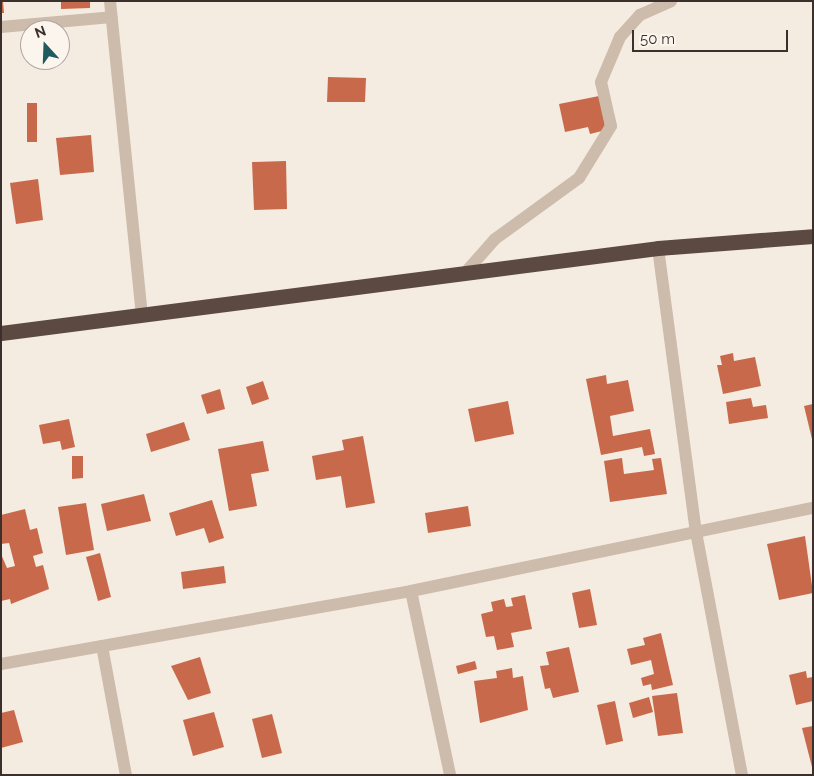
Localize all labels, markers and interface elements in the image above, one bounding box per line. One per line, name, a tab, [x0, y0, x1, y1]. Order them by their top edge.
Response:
north arrow	[20, 20, 70, 70]
scale bar	[634, 20, 790, 52]
text: N	[32, 22, 48, 41]
text: 50 m	[640, 30, 675, 48]

